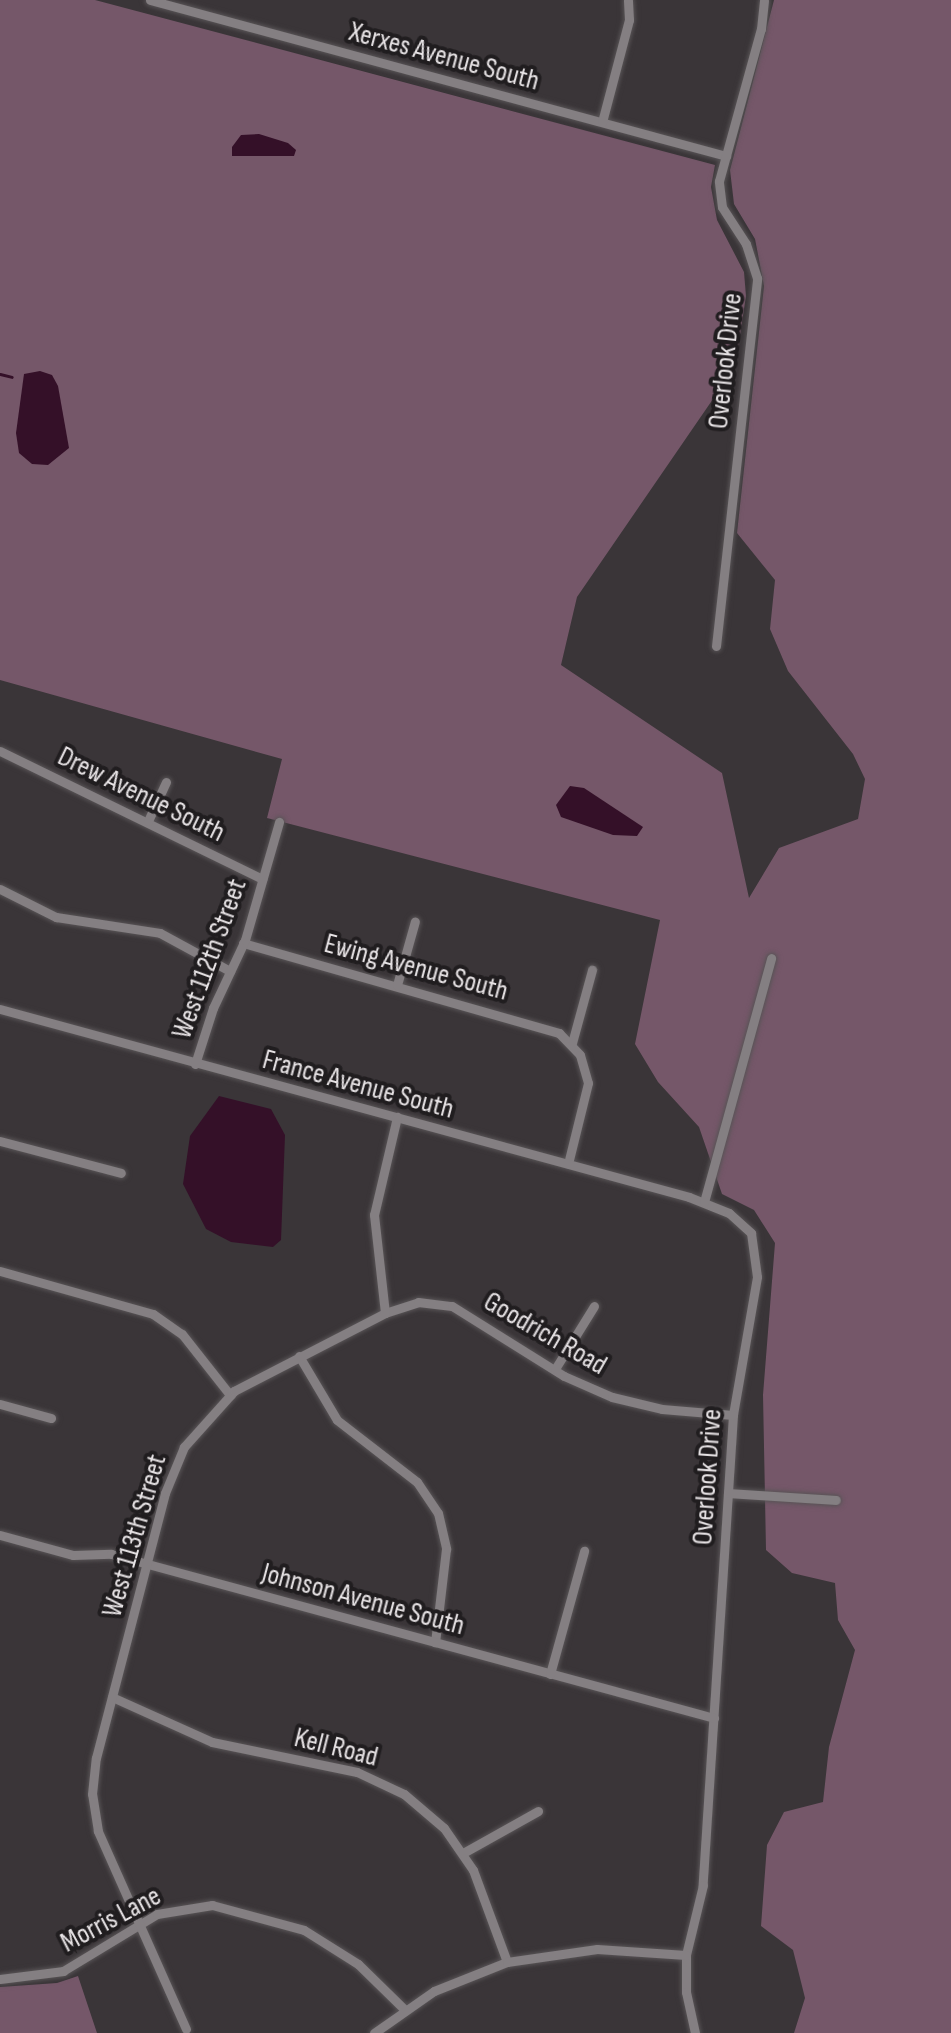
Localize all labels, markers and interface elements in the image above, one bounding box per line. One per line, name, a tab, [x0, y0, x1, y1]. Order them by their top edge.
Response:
street label: Xerxes Avenue South	[345, 16, 543, 98]
street label: Overlook Drive	[702, 292, 750, 430]
street label: Drew Avenue South	[52, 740, 230, 850]
street label: West 112th Street	[166, 875, 254, 1043]
street label: Ewing Avenue South	[320, 927, 512, 1009]
street label: France Avenue South	[259, 1043, 457, 1127]
street label: Goodrich Road	[478, 1285, 612, 1383]
street label: Overlook Drive	[686, 1408, 730, 1546]
street label: West 113th Street	[96, 1451, 174, 1621]
street label: Johnson Avenue South	[258, 1557, 468, 1643]
street label: Kell Road	[291, 1721, 381, 1775]
street label: Morris Lane	[55, 1880, 167, 1960]

